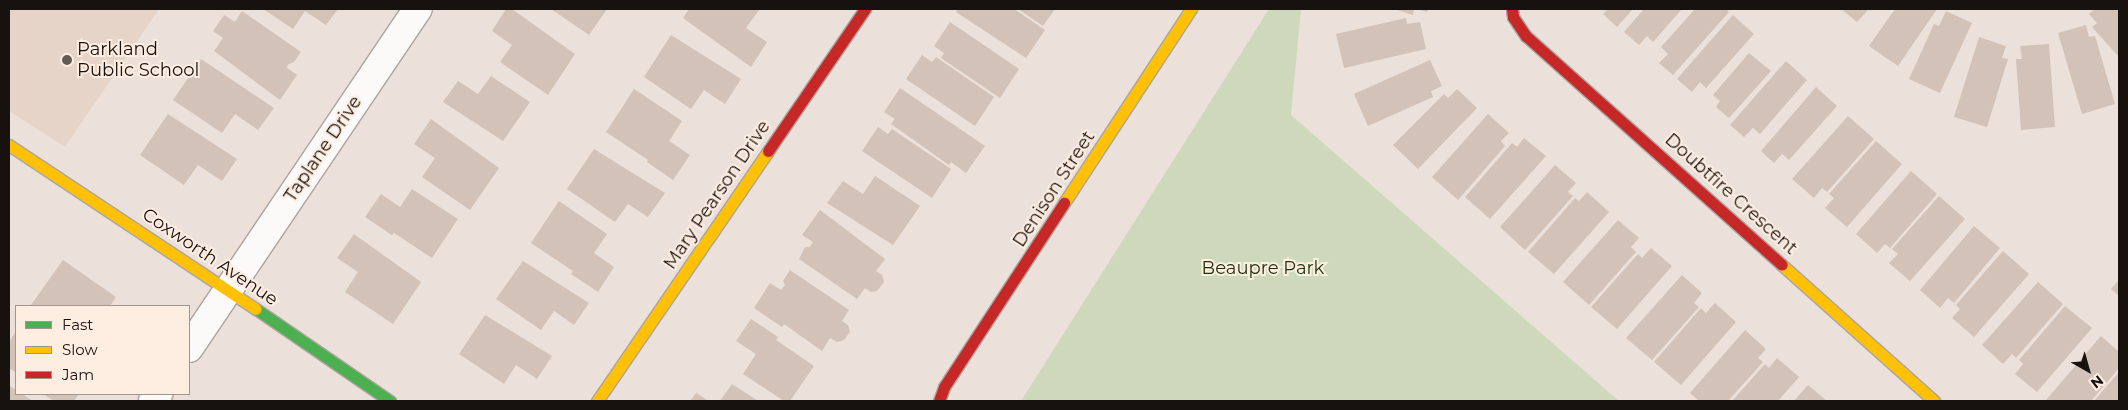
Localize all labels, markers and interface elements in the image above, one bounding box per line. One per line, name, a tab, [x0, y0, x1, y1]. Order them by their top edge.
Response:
place label: Parkland Public School	[77, 39, 199, 82]
marker: Parkland Public School	[61, 54, 73, 66]
street label: Taplane Drive	[280, 92, 366, 206]
street label: Mary Pearson Drive	[659, 117, 775, 273]
street label: Denison Street	[1008, 127, 1100, 251]
street label: Doubtfire Crescent	[1660, 129, 1802, 259]
street label: Coxworth Avenue	[138, 204, 282, 310]
park label: Beaupre Park	[1202, 257, 1324, 279]
legend	[15, 305, 190, 395]
text: Fast	[62, 315, 93, 334]
text: Slow	[62, 340, 98, 359]
north arrow	[2063, 345, 2113, 395]
text: Jam	[62, 365, 94, 384]
text: N	[2087, 371, 2107, 392]

